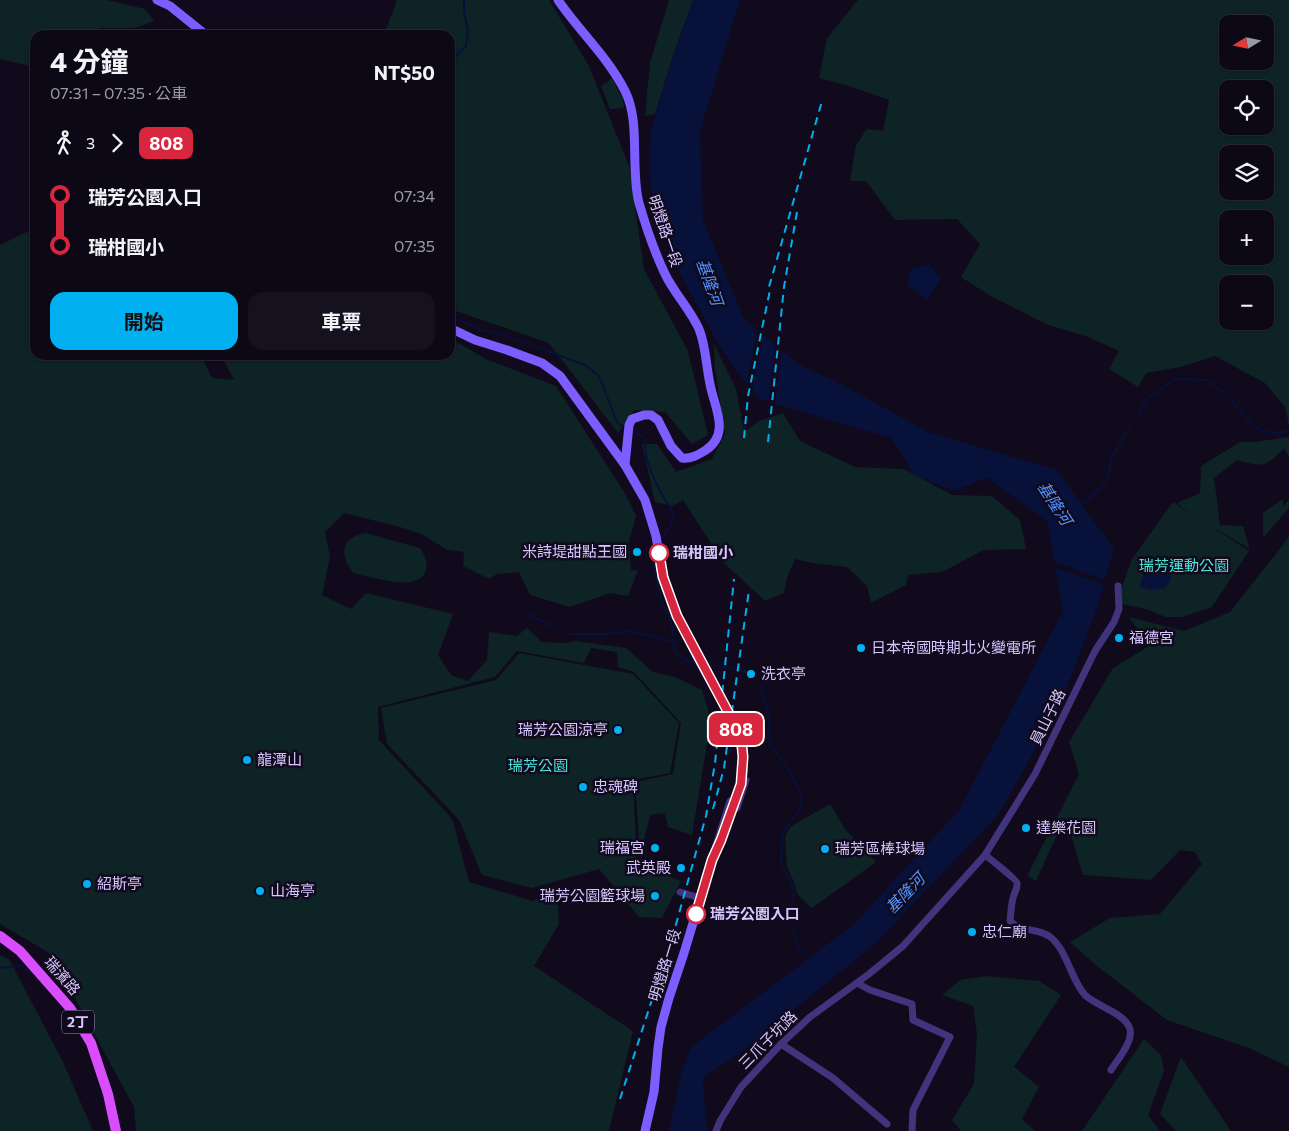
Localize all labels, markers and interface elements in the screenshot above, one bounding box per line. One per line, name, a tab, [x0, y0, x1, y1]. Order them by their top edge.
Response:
north arrow	[1219, 15, 1274, 70]
map controls	[1219, 15, 1274, 330]
text: 4 分鐘	[50, 44, 129, 78]
text: NT$50	[374, 61, 435, 84]
button: locate	[1219, 80, 1274, 135]
text: 07:31 – 07:35 · 公車	[50, 83, 187, 102]
icon: walk	[50, 129, 78, 157]
icon: forward	[103, 129, 131, 157]
text: 808	[149, 132, 183, 154]
text: 3	[86, 133, 95, 152]
button: layers	[1219, 145, 1274, 200]
text: 瑞芳公園入口	[88, 185, 202, 208]
text: 07:34	[394, 186, 435, 205]
street label: 明燈路一段	[645, 192, 687, 269]
button: +	[1219, 210, 1274, 265]
text: 瑞柑國小	[88, 235, 164, 258]
text: 07:35	[394, 236, 435, 255]
water label: 基隆河	[693, 256, 729, 310]
button: −	[1219, 275, 1274, 330]
button: 開始	[50, 292, 238, 350]
button: 車票	[248, 292, 435, 350]
water label: 基隆河	[1034, 477, 1078, 531]
place label: 米詩堤甜點王國	[522, 542, 627, 560]
marker: 瑞柑國小	[649, 543, 669, 563]
place label: 瑞柑國小	[673, 543, 734, 561]
marker: 米詩堤甜點王國	[631, 546, 643, 558]
park label: 瑞芳運動公園	[1139, 556, 1229, 574]
place label: 福德宮	[1129, 628, 1174, 646]
marker: 福德宮	[1113, 632, 1125, 644]
place label: 日本帝國時期北火變電所	[871, 638, 1036, 656]
marker: 日本帝國時期北火變電所	[855, 642, 867, 654]
place label: 洗衣亭	[761, 664, 806, 682]
marker: 洗衣亭	[745, 668, 757, 680]
street label: 員山子路	[1026, 686, 1068, 747]
line badge: 808	[707, 713, 765, 745]
text: 808	[719, 718, 753, 740]
place label: 瑞芳公園涼亭	[518, 720, 608, 738]
marker: 瑞芳公園涼亭	[612, 724, 624, 736]
place label: 龍潭山	[257, 750, 302, 768]
marker: 龍潭山	[241, 754, 253, 766]
park label: 瑞芳公園	[508, 756, 568, 774]
place label: 忠魂碑	[593, 777, 638, 795]
marker: 忠魂碑	[577, 781, 589, 793]
place label: 達樂花園	[1036, 818, 1096, 836]
marker: 達樂花園	[1020, 822, 1032, 834]
place label: 瑞福宮	[600, 838, 645, 856]
place label: 瑞芳區棒球場	[835, 839, 925, 857]
marker: 瑞福宮	[649, 842, 661, 854]
marker: 瑞芳區棒球場	[819, 843, 831, 855]
place label: 武英殿	[626, 858, 671, 876]
marker: 武英殿	[675, 862, 687, 874]
water label: 基隆河	[881, 867, 930, 917]
place label: 紹斯亭	[97, 874, 142, 892]
marker: 紹斯亭	[81, 878, 93, 890]
place label: 山海亭	[270, 881, 315, 899]
marker: 山海亭	[254, 885, 266, 897]
place label: 瑞芳公園籃球場	[540, 886, 645, 904]
marker: 瑞芳公園籃球場	[649, 890, 661, 902]
marker: 瑞芳公園入口	[686, 904, 706, 924]
place label: 瑞芳公園入口	[710, 904, 800, 922]
place label: 忠仁廟	[982, 922, 1027, 940]
street label: 明燈路一段	[644, 926, 684, 1003]
marker: 忠仁廟	[966, 926, 978, 938]
street label: 瑞濱路	[41, 952, 84, 998]
street label: 三爪子坑路	[734, 1006, 800, 1072]
road number: 2丁	[62, 1010, 94, 1034]

